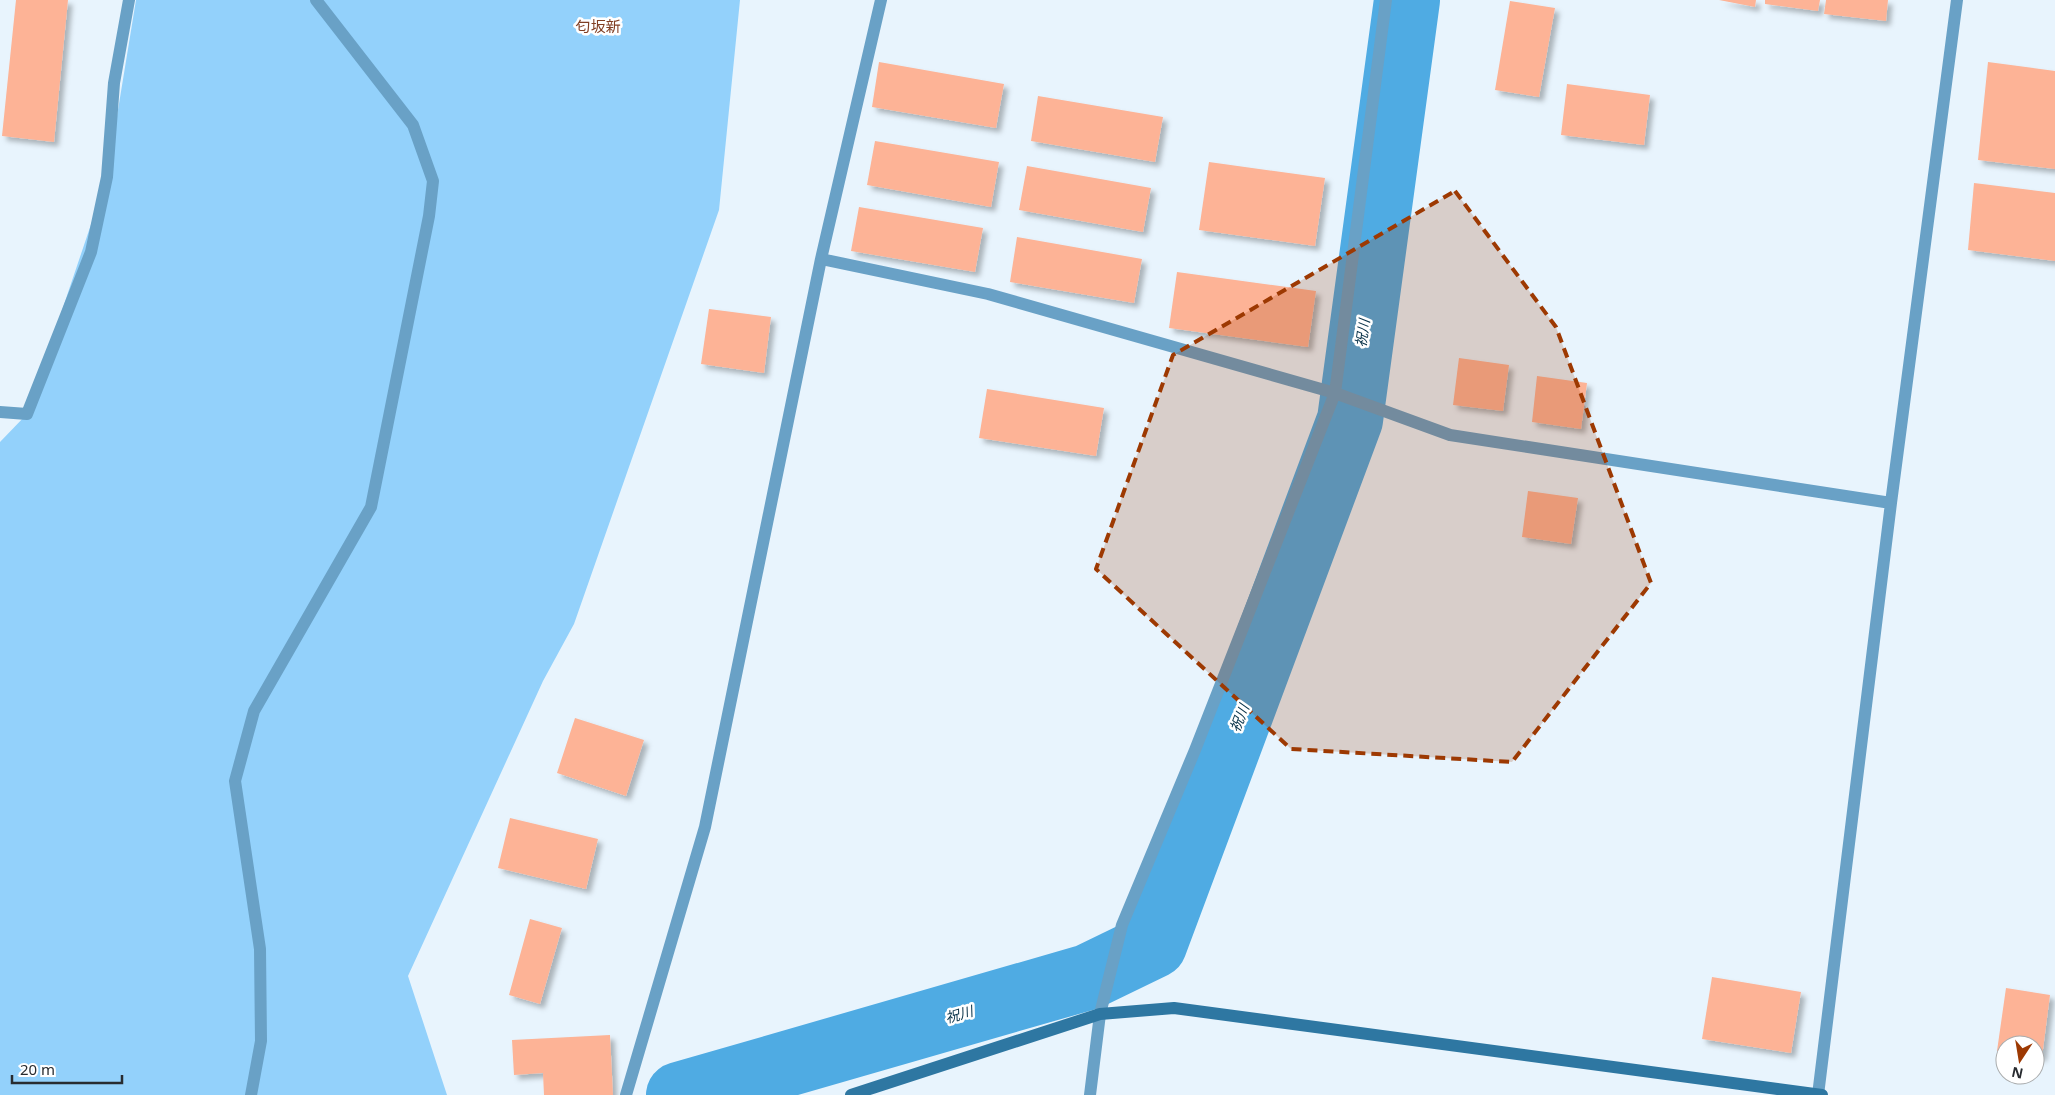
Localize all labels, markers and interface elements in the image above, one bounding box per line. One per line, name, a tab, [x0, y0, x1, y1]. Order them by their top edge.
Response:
district label: 匂坂新	[575, 16, 621, 36]
water label: 祝川	[1351, 316, 1374, 348]
water label: 祝川	[1225, 700, 1254, 734]
water label: 祝川	[943, 1000, 977, 1027]
north arrow	[1995, 1035, 2045, 1085]
scale bar	[12, 1052, 122, 1084]
text: 20 m	[20, 1059, 55, 1079]
text: N	[2010, 1063, 2025, 1084]

